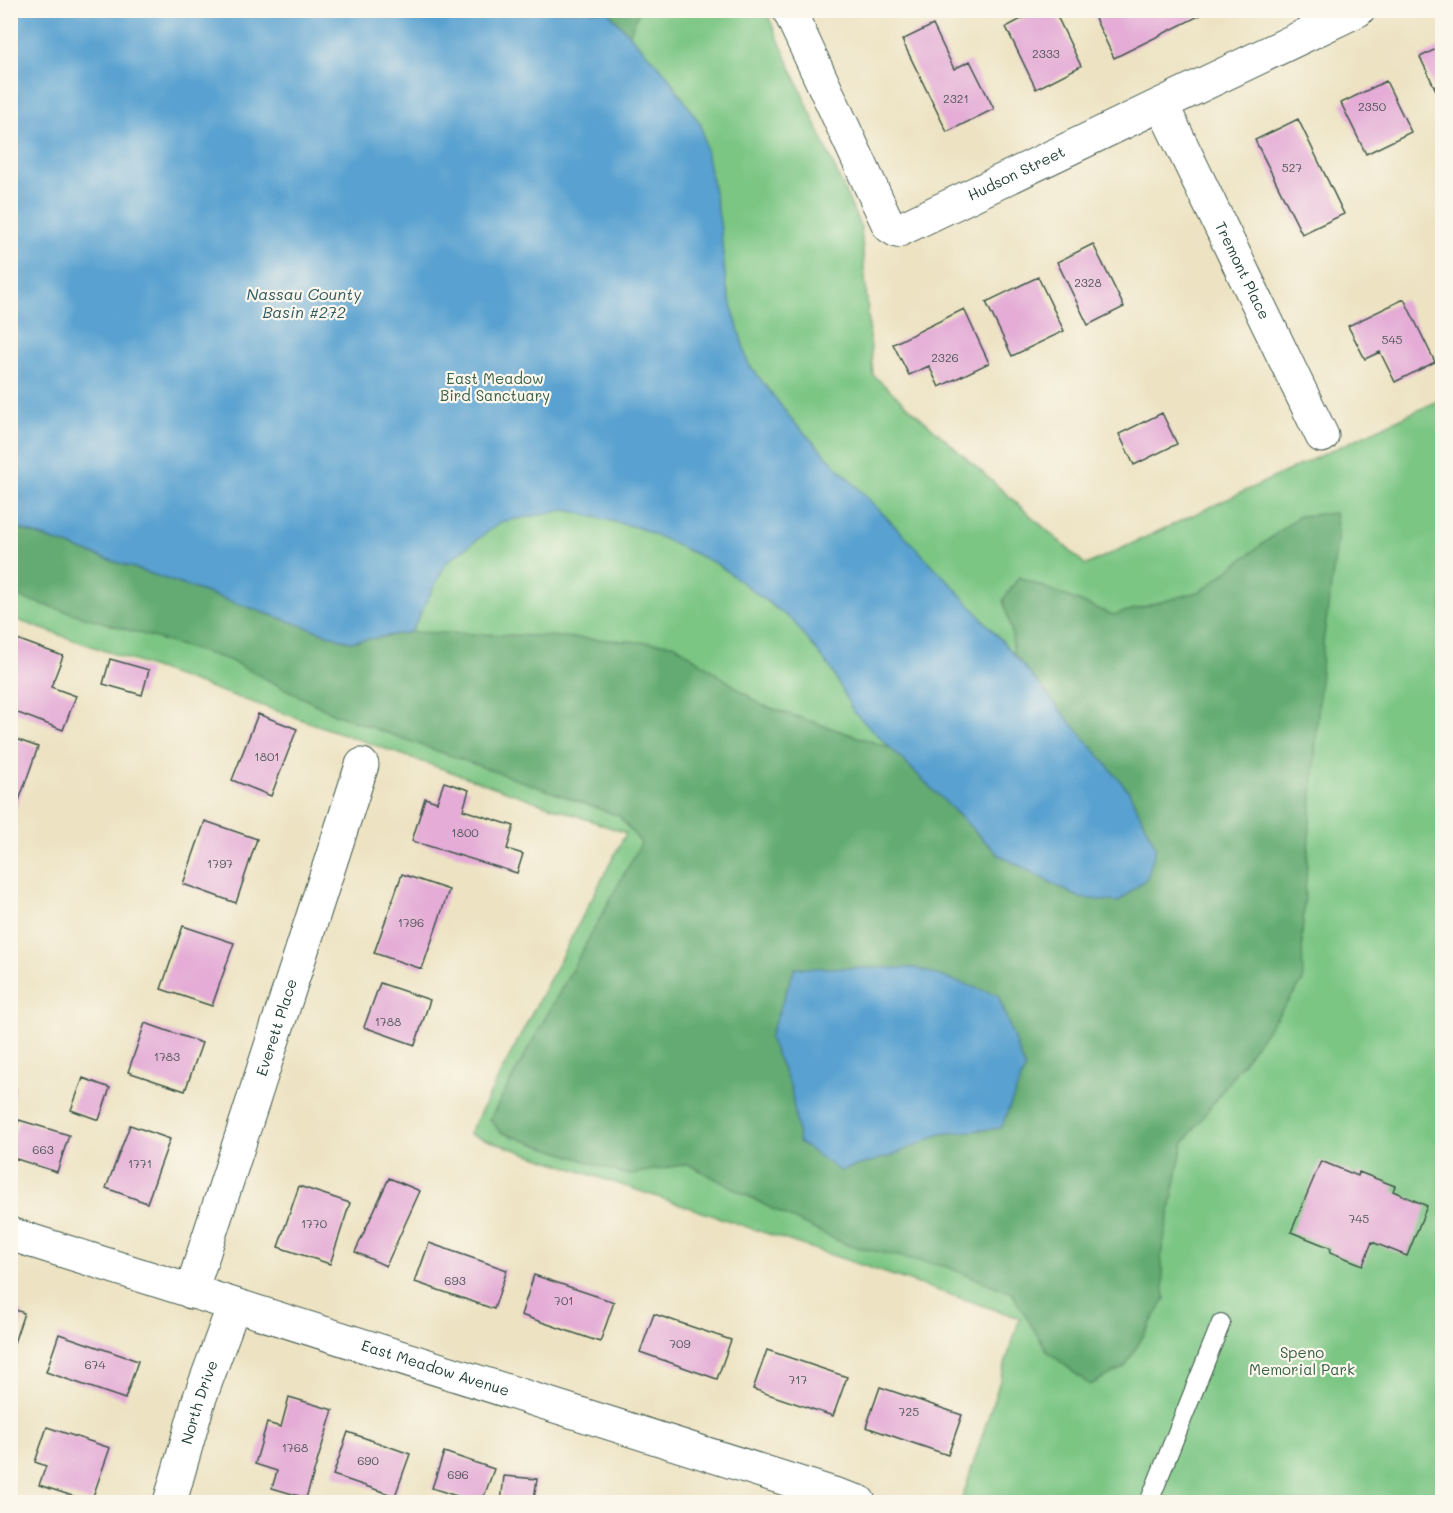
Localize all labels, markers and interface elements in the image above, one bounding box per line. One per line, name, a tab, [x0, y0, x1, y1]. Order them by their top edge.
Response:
house number: 2333	[1032, 45, 1060, 61]
house number: 2321	[943, 90, 969, 106]
house number: 2350	[1358, 98, 1387, 114]
street label: Hudson Street	[964, 141, 1068, 205]
house number: 527	[1282, 159, 1303, 175]
street label: Tremont Place	[1211, 218, 1275, 322]
house number: 2328	[1074, 274, 1102, 290]
water label: Nassau County Basin #272	[246, 283, 362, 322]
house number: 545	[1381, 331, 1403, 347]
house number: 2326	[931, 349, 959, 365]
park label: East Meadow Bird Sanctuary	[440, 368, 550, 405]
house number: 1801	[254, 748, 280, 764]
house number: 1800	[451, 824, 479, 840]
house number: 1797	[207, 855, 233, 871]
house number: 1796	[398, 914, 424, 930]
street label: Everett Place	[251, 976, 301, 1078]
house number: 1788	[375, 1013, 401, 1029]
house number: 1783	[154, 1048, 180, 1064]
house number: 663	[32, 1141, 54, 1157]
house number: 1771	[128, 1155, 152, 1171]
house number: 745	[1349, 1210, 1369, 1226]
house number: 1770	[301, 1215, 328, 1231]
house number: 693	[444, 1272, 466, 1288]
house number: 701	[554, 1292, 574, 1308]
street label: East Meadow Avenue	[359, 1335, 512, 1400]
house number: 709	[669, 1335, 691, 1351]
park label: Speno Memorial Park	[1249, 1342, 1355, 1379]
house number: 674	[85, 1356, 105, 1372]
street label: North Drive	[176, 1357, 222, 1446]
house number: 717	[789, 1371, 808, 1387]
house number: 725	[899, 1403, 919, 1419]
house number: 1768	[282, 1439, 308, 1455]
house number: 690	[357, 1452, 379, 1468]
house number: 696	[447, 1466, 469, 1482]

